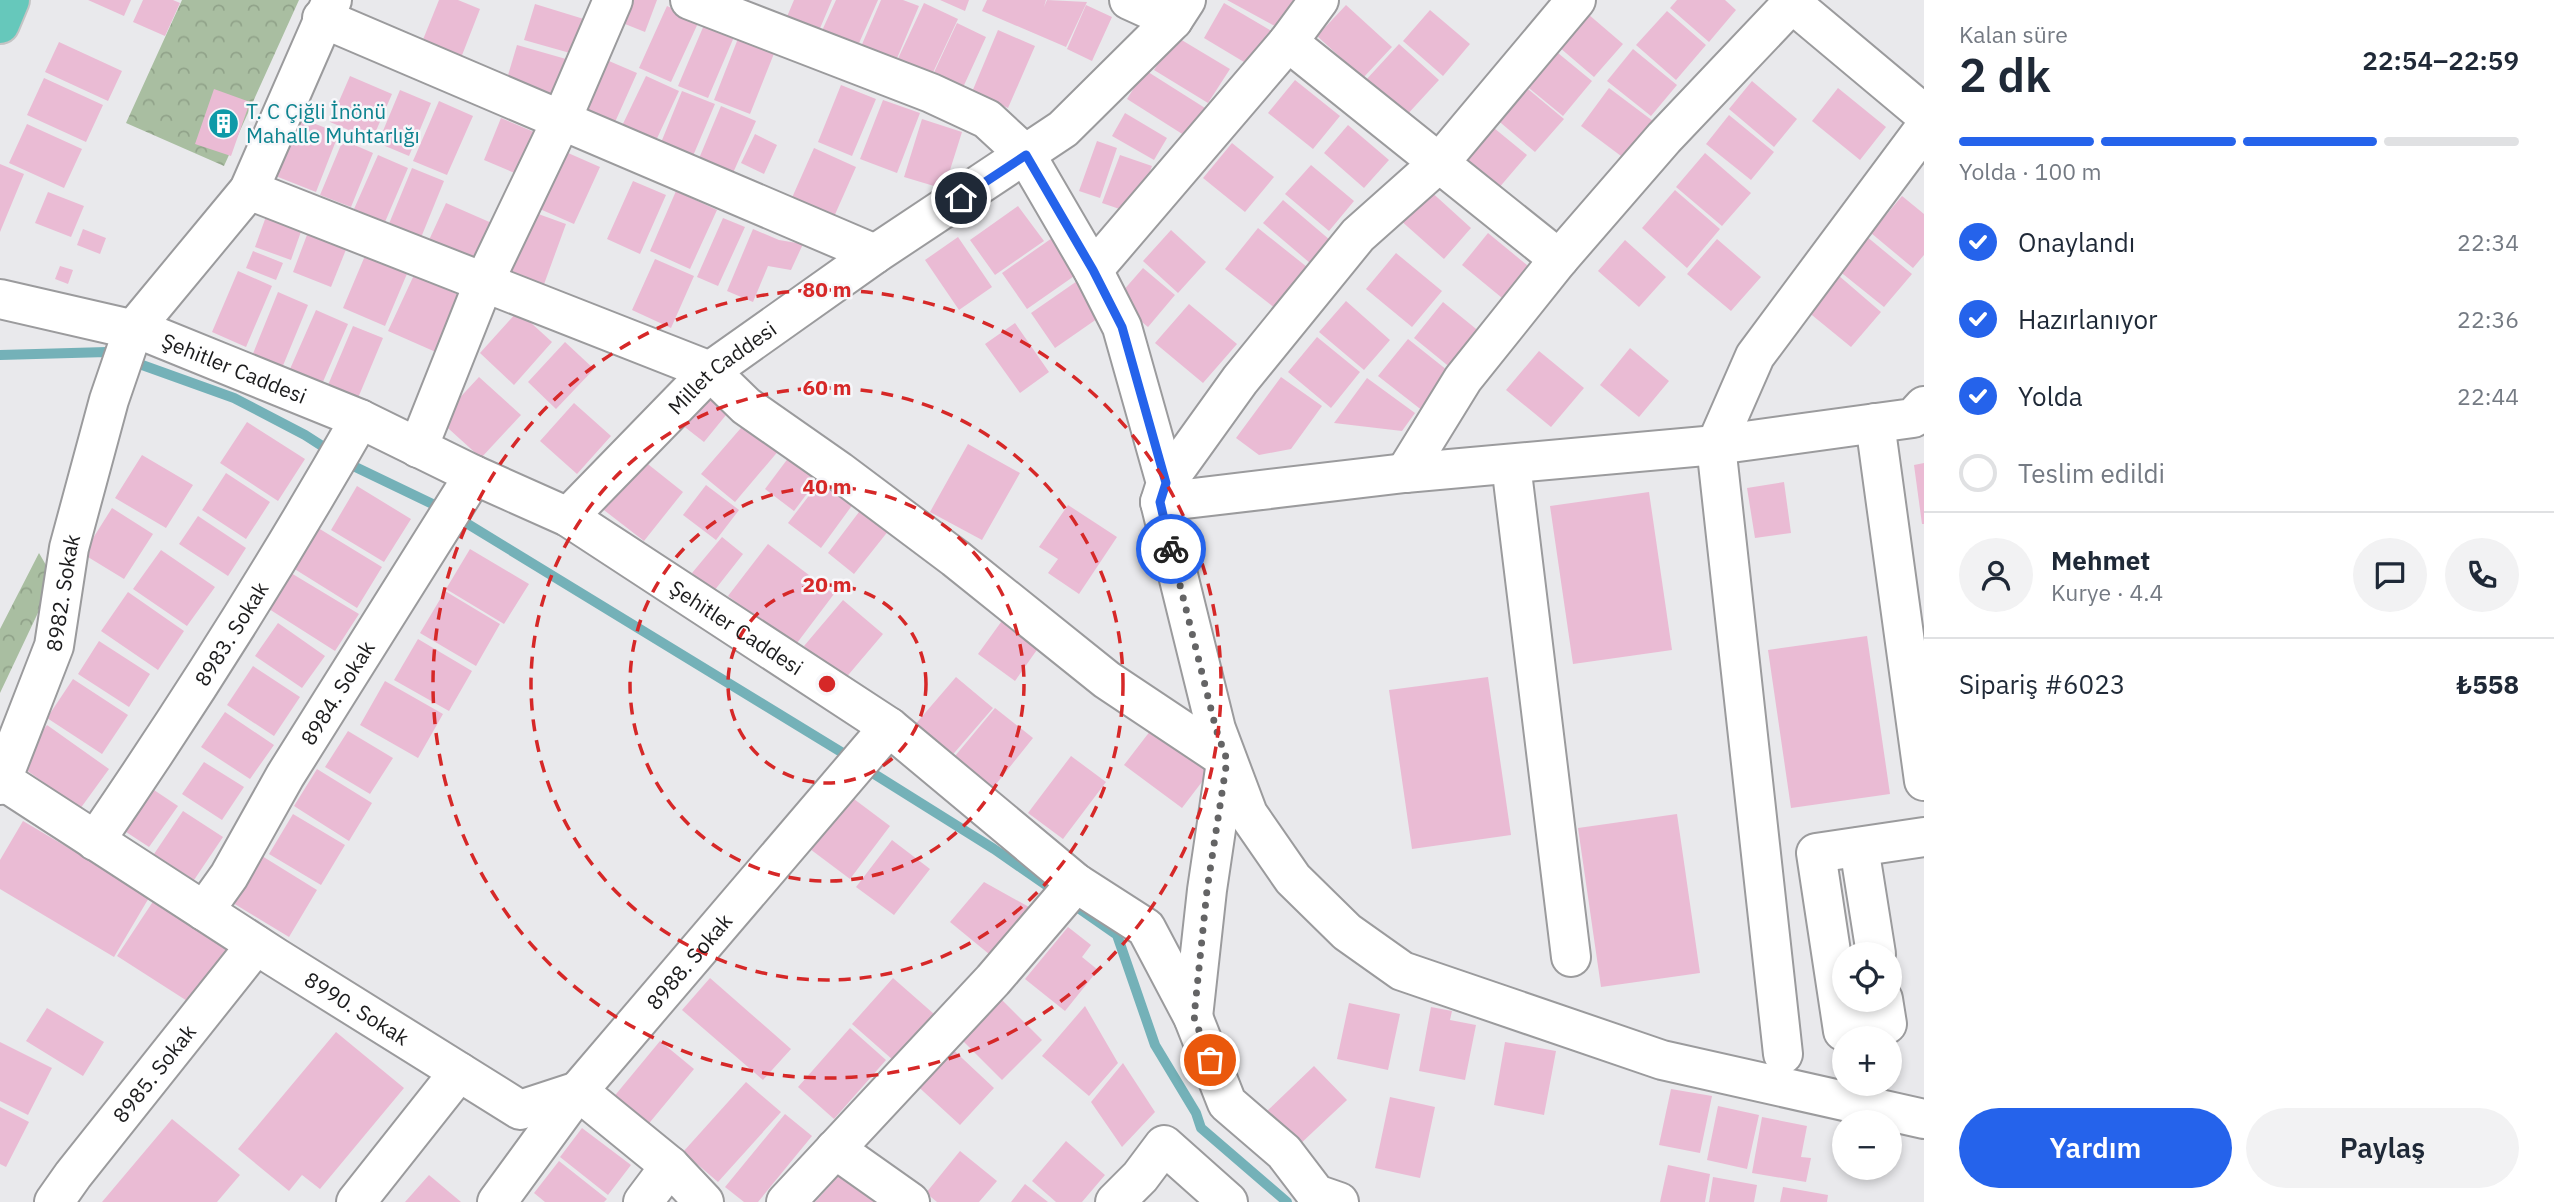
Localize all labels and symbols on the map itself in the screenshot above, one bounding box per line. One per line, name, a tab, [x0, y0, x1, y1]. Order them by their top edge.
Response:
place label: T. C Çiğli İnönü Mahalle Muhtarlığı	[246, 97, 420, 149]
building icon: T. C Çiğli İnönü Mahalle Muhtarlığı	[206, 106, 240, 140]
pin	[931, 168, 991, 228]
text: 80 m	[803, 275, 851, 303]
street label: Millet Caddesi	[661, 315, 782, 420]
street label: Şehitler Caddesi	[158, 326, 311, 410]
text: 60 m	[803, 373, 851, 401]
text: 40 m	[803, 472, 851, 500]
courier	[1136, 514, 1206, 584]
street label: 8982. Sokak	[39, 531, 86, 653]
text: 20 m	[803, 570, 851, 598]
street label: Şehitler Caddesi	[664, 573, 809, 681]
street label: 8983. Sokak	[188, 576, 274, 691]
street label: 8984. Sokak	[294, 635, 381, 750]
centre of rings	[815, 672, 839, 696]
street label: 8988. Sokak	[640, 907, 738, 1015]
street label: 8990. Sokak	[299, 965, 415, 1051]
street label: 8985. Sokak	[106, 1018, 202, 1128]
pin	[1180, 1030, 1240, 1090]

